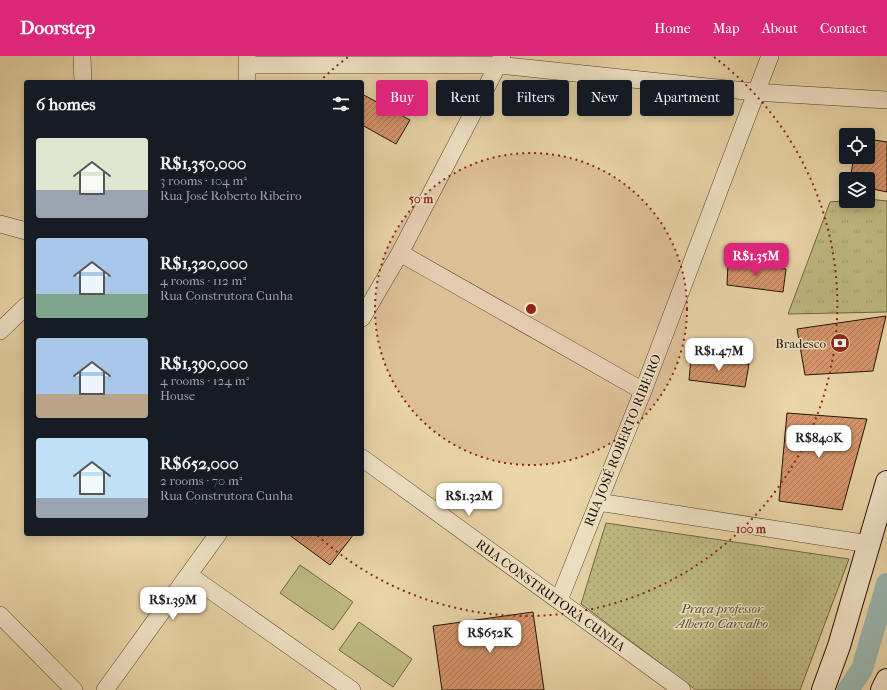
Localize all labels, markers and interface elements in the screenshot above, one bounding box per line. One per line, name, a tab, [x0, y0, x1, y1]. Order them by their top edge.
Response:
text: Doorstep	[20, 17, 95, 39]
text: Home	[654, 20, 691, 37]
text: Map	[713, 20, 740, 37]
text: About	[762, 20, 798, 37]
text: Contact	[820, 20, 867, 37]
chip: Buy	[376, 80, 428, 116]
chip: Rent	[436, 80, 494, 116]
chip: Filters	[502, 80, 569, 116]
chip: New	[577, 80, 632, 116]
chip: Apartment	[640, 80, 734, 116]
icon: filters	[330, 93, 352, 115]
text: 6 homes	[36, 94, 96, 114]
map controls	[839, 128, 875, 208]
button: locate	[839, 128, 875, 164]
text: R$1,350,000	[160, 153, 246, 173]
icon: home	[68, 154, 116, 202]
button: layers	[839, 172, 875, 208]
text: 3 rooms · 104 m²	[160, 173, 247, 188]
text: Rua José Roberto Ribeiro	[160, 188, 302, 203]
text: 50 m	[409, 192, 434, 206]
pin: R$1.35M	[719, 243, 793, 277]
text: R$1.35M	[733, 248, 779, 263]
text: R$1,320,000	[160, 253, 248, 273]
icon: home	[68, 254, 116, 302]
text: 4 rooms · 112 m²	[160, 273, 246, 288]
text: Rua Construtora Cunha	[160, 288, 293, 303]
centre of rings	[524, 302, 538, 316]
bank icon: Bradesco	[829, 332, 851, 354]
place label: Bradesco	[775, 336, 826, 351]
pin: R$1.47M	[682, 338, 756, 372]
text: R$1.47M	[694, 343, 744, 358]
street label: RUA JOSÉ ROBERTO RIBEIRO	[581, 352, 664, 528]
text: R$1,390,000	[160, 353, 248, 373]
icon: home	[68, 354, 116, 402]
text: 4 rooms · 124 m²	[160, 373, 249, 388]
text: House	[160, 388, 195, 403]
pin: R$840K	[786, 425, 852, 459]
text: R$840K	[795, 430, 843, 445]
text: R$652,000	[160, 453, 239, 473]
icon: home	[68, 454, 116, 502]
text: 2 rooms · 70 m²	[160, 473, 243, 488]
pin: R$1.32M	[432, 483, 506, 517]
text: Rua Construtora Cunha	[160, 488, 293, 503]
text: R$1.32M	[445, 488, 493, 503]
text: 100 m	[736, 522, 767, 536]
street label: RUA CONSTRUTORA CUNHA	[473, 536, 629, 655]
pin: R$1.39M	[136, 587, 210, 621]
text: R$1.39M	[149, 592, 197, 607]
park label: Praça professor Alberto Carvalho	[674, 601, 769, 631]
pin: R$652K	[457, 620, 523, 654]
text: R$652K	[467, 625, 513, 640]

